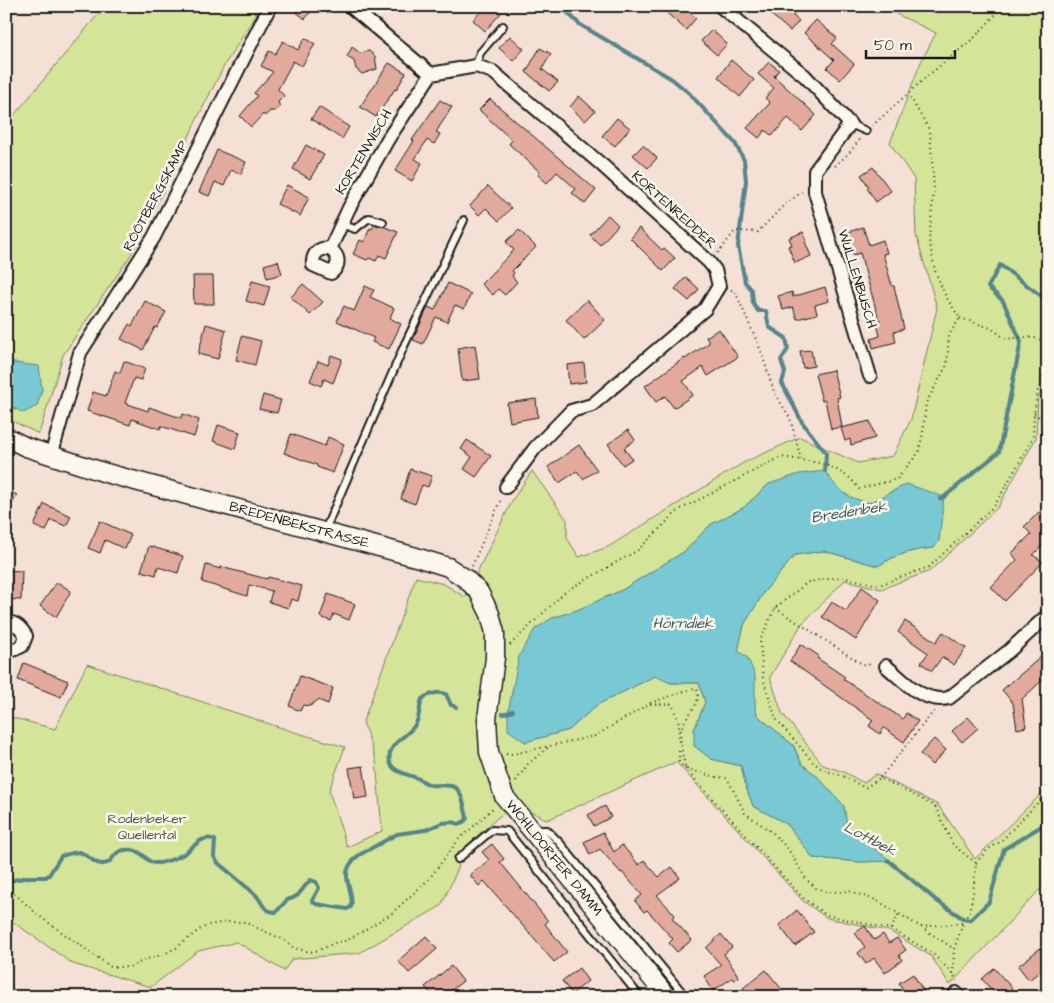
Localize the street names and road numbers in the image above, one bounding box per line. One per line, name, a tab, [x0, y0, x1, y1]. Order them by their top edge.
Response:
street label: KORTENWISCH	[331, 105, 398, 198]
street label: RÖÖTBERGSKAMP	[118, 137, 194, 255]
street label: KORTENREDDER	[627, 166, 721, 254]
street label: WULLENBUSCH	[832, 227, 882, 332]
street label: BREDENBEKSTRASSE	[227, 497, 372, 553]
street label: WOHLDORFER DAMM	[501, 796, 607, 921]

